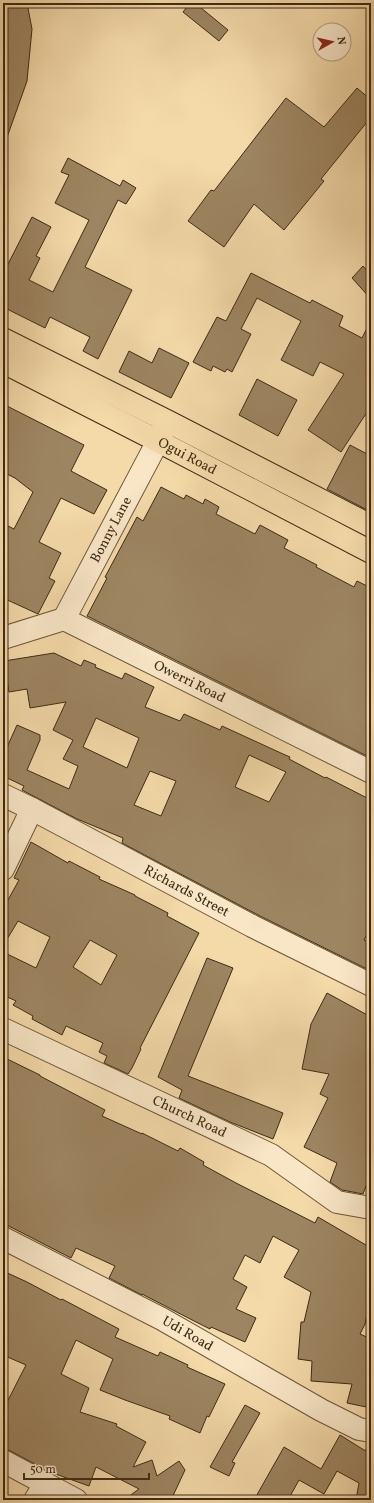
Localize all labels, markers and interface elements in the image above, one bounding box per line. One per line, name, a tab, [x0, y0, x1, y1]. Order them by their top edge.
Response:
north arrow	[312, 22, 352, 62]
text: N	[332, 36, 348, 46]
street label: Ogui Road	[155, 433, 220, 480]
street label: Bonny Lane	[86, 493, 137, 566]
street label: Owerri Road	[150, 656, 229, 707]
street label: Richards Street	[140, 861, 233, 922]
street label: Church Road	[149, 1091, 230, 1142]
street label: Udi Road	[159, 1312, 217, 1356]
scale bar	[24, 1455, 149, 1481]
text: 50 m	[30, 1462, 56, 1478]

